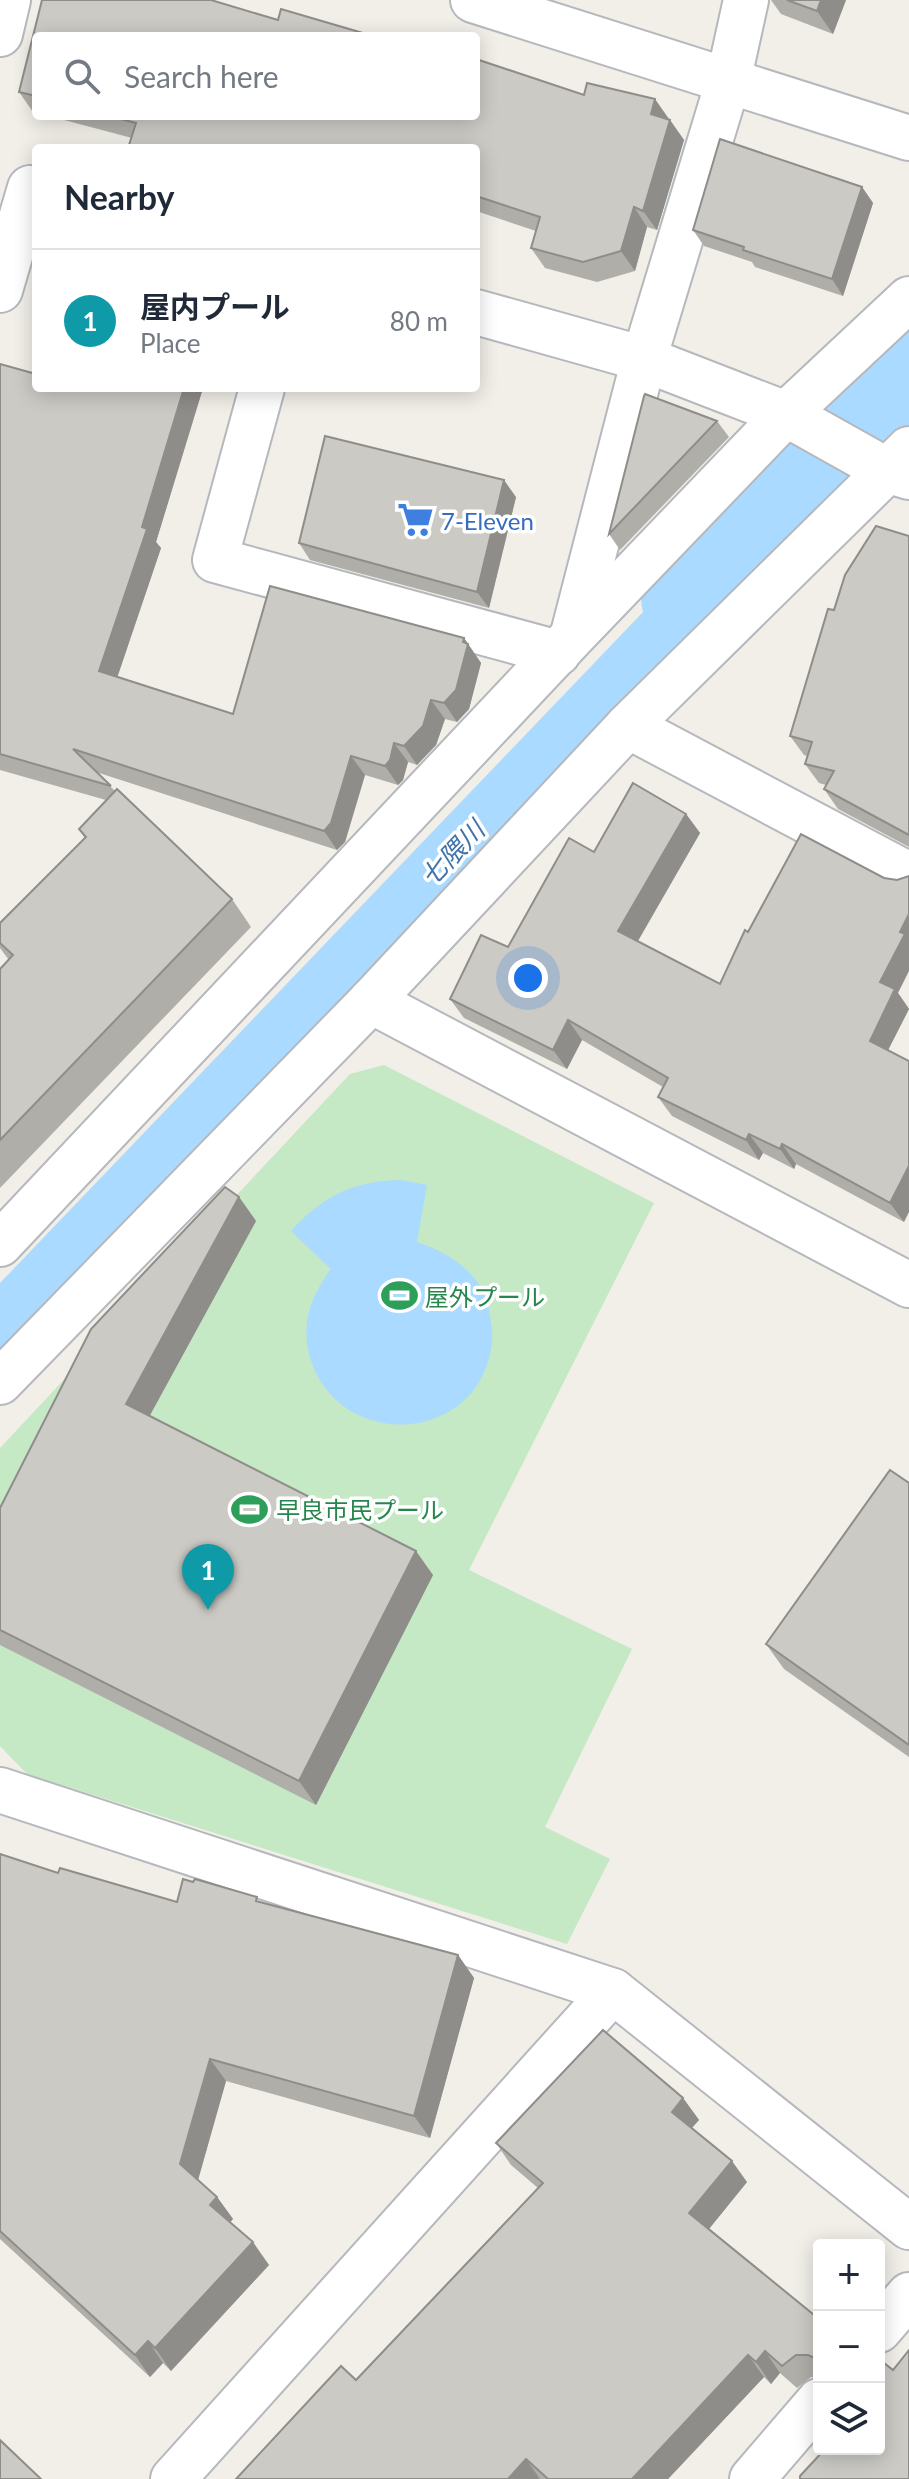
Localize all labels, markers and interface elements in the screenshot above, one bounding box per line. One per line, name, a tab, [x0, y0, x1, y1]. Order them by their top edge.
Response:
search box	[32, 32, 480, 120]
icon: search	[60, 54, 104, 98]
text: Search here	[124, 58, 279, 94]
text: Nearby	[64, 176, 175, 217]
text: 屋内プール	[140, 288, 290, 324]
text: 1	[82, 305, 98, 337]
text: 80 m	[390, 305, 448, 337]
text: Place	[140, 327, 201, 359]
supermarket icon: 7-Eleven	[396, 501, 434, 539]
place label: 7-Eleven	[441, 506, 534, 535]
water label: 七隈川	[413, 812, 493, 892]
your location	[508, 958, 548, 998]
sports icon: 屋外プール	[380, 1277, 418, 1315]
place label: 屋外プール	[425, 1282, 545, 1311]
sports icon: 早良市民プール	[231, 1490, 269, 1528]
place label: 早良市民プール	[276, 1495, 444, 1524]
pin: 1	[182, 1544, 234, 1610]
map controls	[813, 2239, 885, 2455]
button: +	[813, 2239, 885, 2311]
button: −	[813, 2311, 885, 2383]
button: layers	[813, 2383, 885, 2455]

